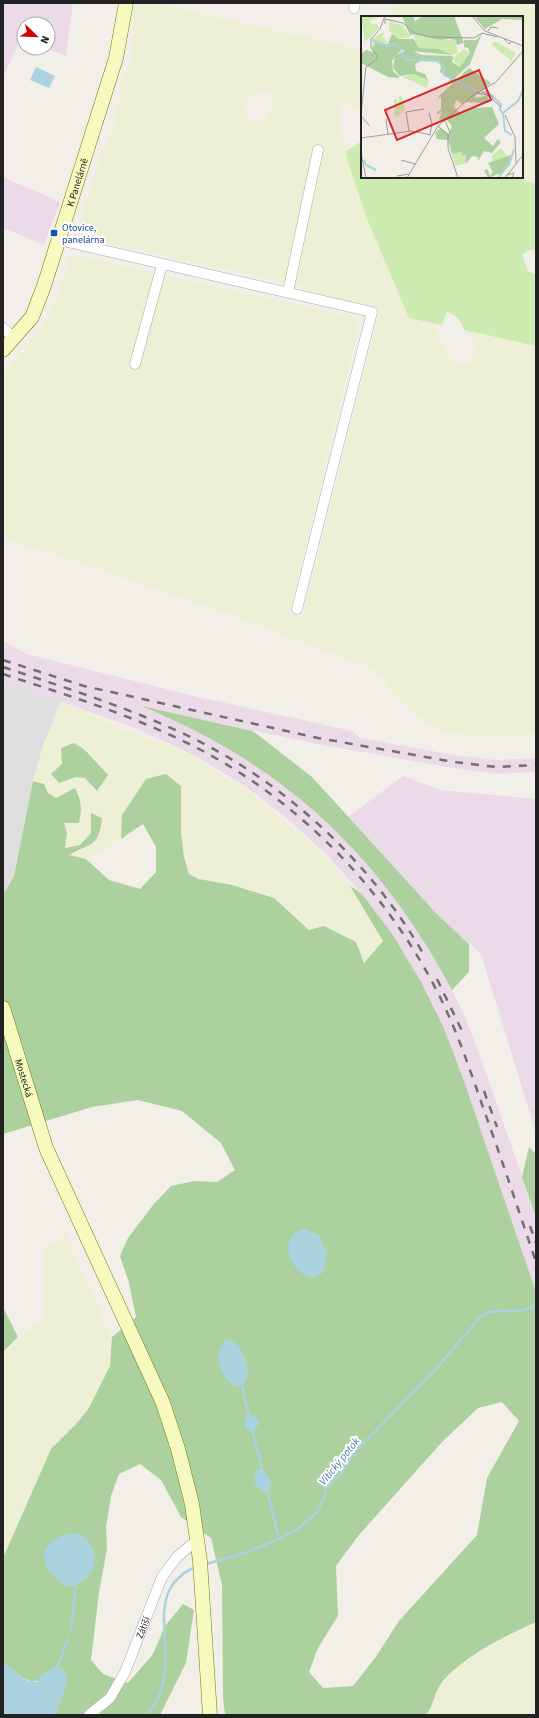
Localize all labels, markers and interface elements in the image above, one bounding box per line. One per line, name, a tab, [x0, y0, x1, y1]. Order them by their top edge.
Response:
north arrow	[16, 16, 56, 56]
inset map	[361, 16, 523, 178]
text: N	[36, 33, 53, 46]
street label: K Panelárně	[64, 157, 92, 209]
place label: Otovice, panelárna	[62, 221, 104, 247]
marker: Otovice, panelárna	[49, 228, 59, 238]
street label: Mostecká	[11, 1057, 36, 1099]
water label: Vitický potok	[316, 1434, 364, 1488]
street label: Zátiší	[133, 1614, 154, 1641]

